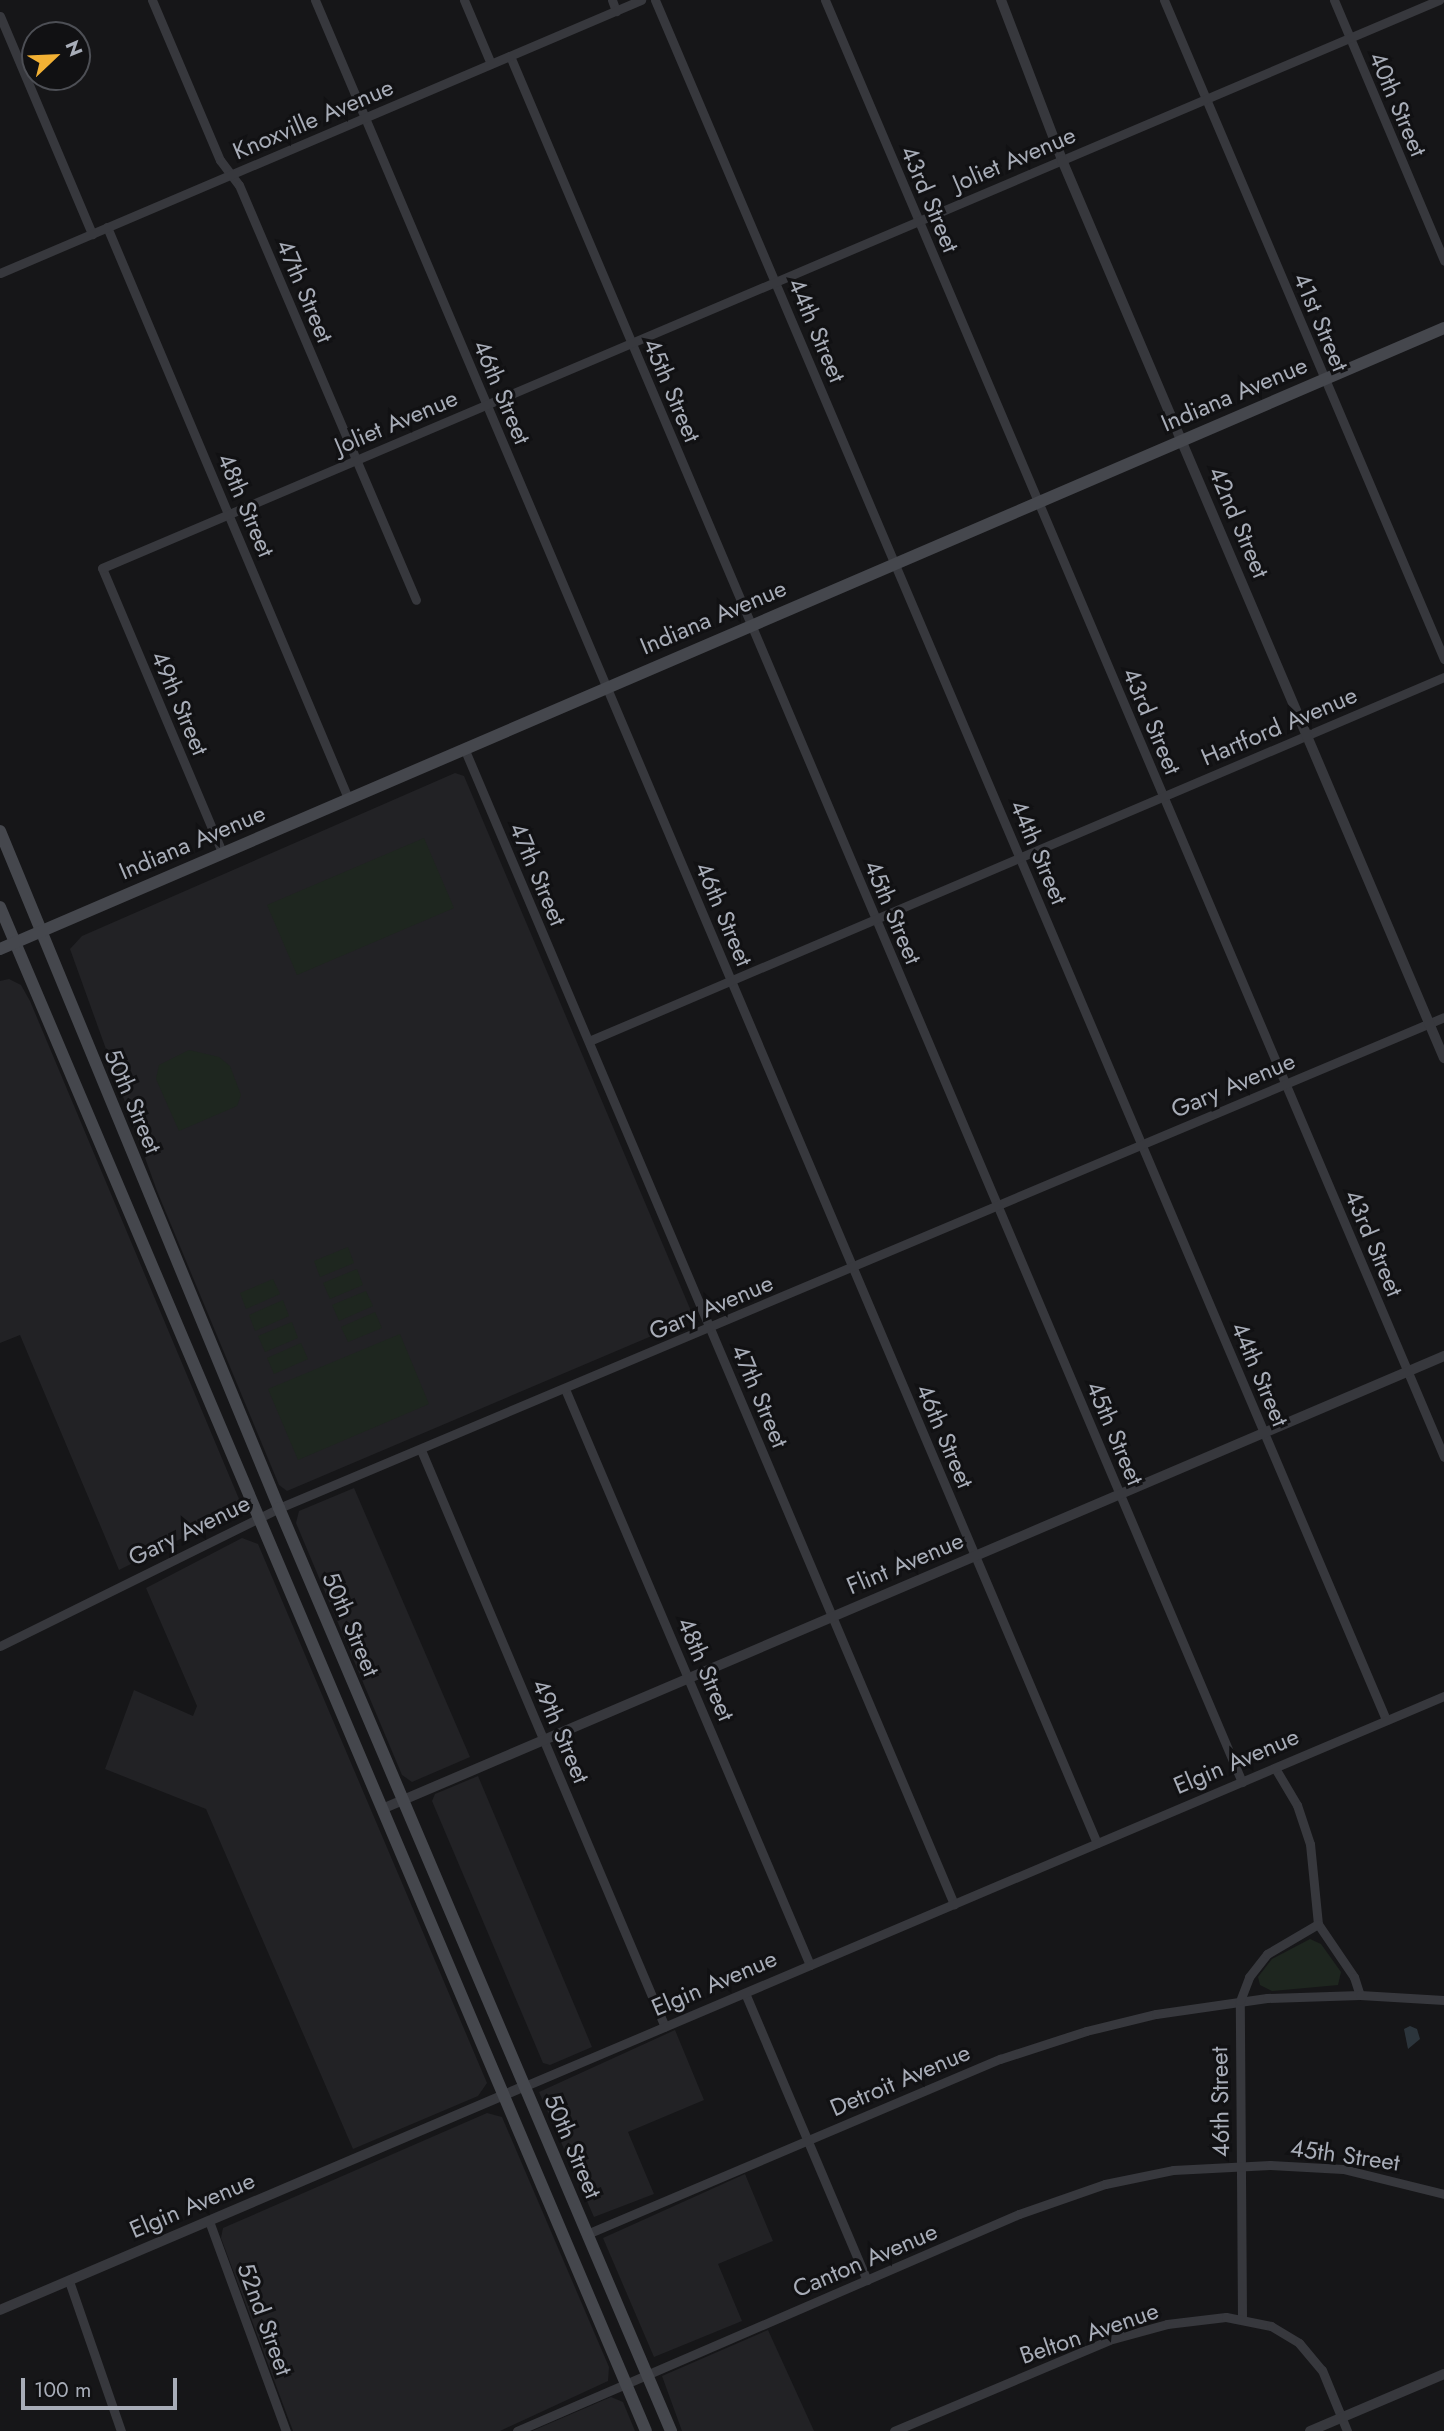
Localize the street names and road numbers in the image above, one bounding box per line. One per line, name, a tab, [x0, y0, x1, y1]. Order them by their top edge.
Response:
street label: 40th Street	[1363, 47, 1433, 161]
street label: Knoxville Avenue	[228, 72, 398, 166]
street label: Joliet Avenue	[948, 120, 1080, 198]
street label: 43rd Street	[895, 141, 965, 257]
street label: 47th Street	[270, 235, 340, 347]
street label: 41st Street	[1287, 268, 1355, 376]
street label: 44th Street	[782, 273, 852, 387]
street label: 45th Street	[637, 334, 707, 446]
street label: 46th Street	[467, 335, 537, 449]
street label: Indiana Avenue	[1157, 350, 1311, 438]
street label: Joliet Avenue	[330, 383, 462, 461]
street label: 48th Street	[211, 449, 281, 561]
street label: 42nd Street	[1203, 462, 1275, 582]
street label: Indiana Avenue	[636, 573, 790, 661]
street label: 49th Street	[145, 646, 215, 760]
street label: 43rd Street	[1117, 663, 1187, 779]
street label: Hartford Avenue	[1197, 680, 1361, 772]
street label: 44th Street	[1004, 795, 1074, 909]
street label: Indiana Avenue	[115, 798, 269, 886]
street label: 47th Street	[503, 818, 573, 930]
street label: 45th Street	[858, 856, 928, 968]
street label: 46th Street	[689, 857, 759, 971]
street label: 50th Street	[98, 1044, 168, 1158]
street label: Gary Avenue	[1167, 1046, 1299, 1124]
street label: 43rd Street	[1339, 1185, 1409, 1301]
street label: Gary Avenue	[645, 1268, 777, 1346]
street label: 44th Street	[1225, 1317, 1295, 1431]
street label: 47th Street	[725, 1340, 795, 1452]
street label: 45th Street	[1080, 1377, 1150, 1489]
street label: 46th Street	[910, 1379, 980, 1493]
street label: Gary Avenue	[124, 1488, 254, 1572]
street label: Flint Avenue	[842, 1526, 968, 1600]
street label: 50th Street	[316, 1567, 386, 1681]
street label: 48th Street	[671, 1613, 741, 1725]
street label: 49th Street	[526, 1674, 596, 1788]
street label: Elgin Avenue	[1169, 1722, 1303, 1800]
street label: Elgin Avenue	[647, 1944, 781, 2022]
street label: Detroit Avenue	[826, 2038, 974, 2122]
street label: 46th Street	[1205, 2046, 1235, 2158]
street label: 50th Street	[538, 2089, 608, 2203]
street label: 45th Street	[1288, 2133, 1402, 2177]
street label: Elgin Avenue	[125, 2166, 259, 2244]
street label: Canton Avenue	[788, 2217, 942, 2303]
street label: 52nd Street	[231, 2259, 299, 2379]
street label: Belton Avenue	[1016, 2296, 1162, 2370]

